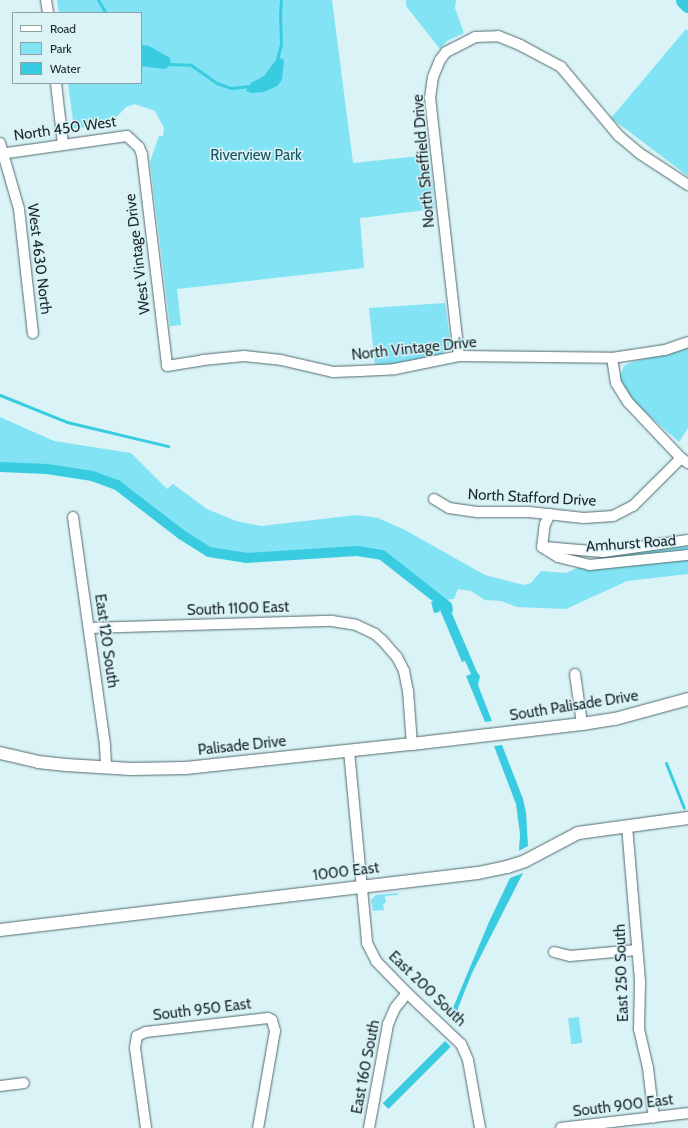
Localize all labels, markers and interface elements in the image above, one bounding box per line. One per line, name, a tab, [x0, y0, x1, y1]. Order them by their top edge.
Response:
legend	[12, 12, 142, 84]
text: Road	[50, 21, 76, 36]
text: Park	[50, 41, 72, 56]
text: Water	[50, 61, 80, 76]
street label: North Sheffield Drive	[409, 93, 439, 229]
street label: North 450 West	[13, 113, 117, 145]
park label: Riverview Park	[210, 147, 302, 165]
street label: West Vintage Drive	[122, 193, 154, 315]
street label: West 4630 North	[23, 203, 55, 315]
street label: North Vintage Drive	[351, 333, 477, 365]
street label: North Stafford Drive	[467, 486, 597, 510]
street label: Amhurst Road	[585, 532, 677, 556]
street label: East 120 South	[90, 593, 122, 689]
street label: South 1100 East	[187, 598, 289, 620]
street label: South Palisade Drive	[508, 687, 640, 725]
street label: Palisade Drive	[197, 732, 287, 760]
street label: 1000 East	[312, 859, 380, 885]
street label: East 250 South	[611, 924, 633, 1022]
street label: East 200 South	[385, 948, 469, 1030]
street label: South 950 East	[152, 995, 252, 1025]
street label: East 160 South	[348, 1018, 384, 1116]
street label: South 900 East	[572, 1091, 674, 1121]

